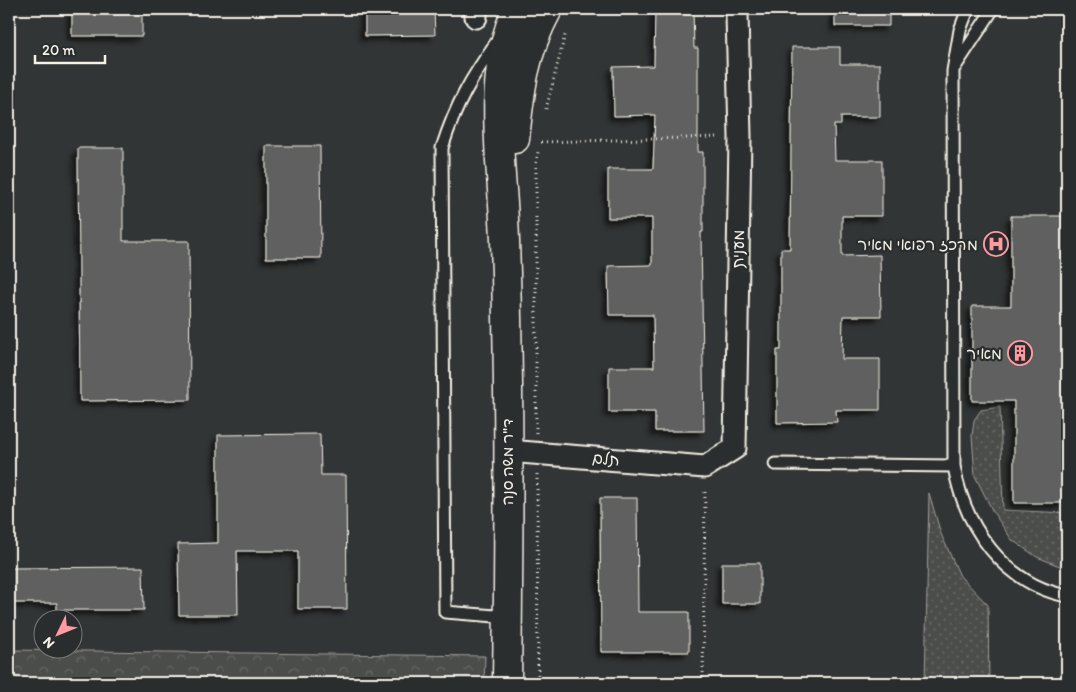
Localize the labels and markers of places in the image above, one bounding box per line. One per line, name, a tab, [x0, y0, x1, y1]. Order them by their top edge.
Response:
hospital icon: מרכז רפואי מאיר	[983, 231, 1009, 257]
place label: מרכז רפואי מאיר	[857, 235, 978, 254]
building icon: מאיר	[1007, 340, 1033, 366]
place label: מאיר	[967, 344, 1002, 363]

